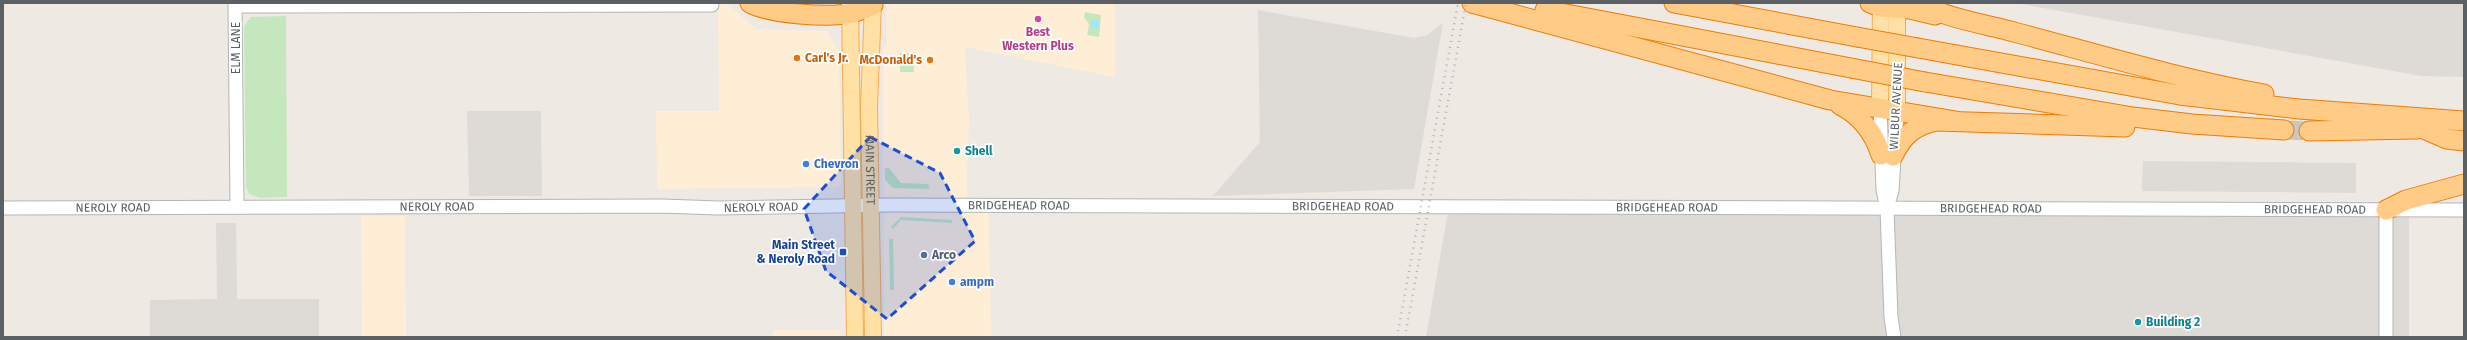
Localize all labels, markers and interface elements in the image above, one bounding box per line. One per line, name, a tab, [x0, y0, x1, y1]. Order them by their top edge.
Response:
marker: Best Western Plus	[1033, 14, 1043, 24]
street label: ELM LANE	[229, 22, 243, 74]
place label: Best Western Plus	[1002, 25, 1074, 53]
place label: Carl's Jr.	[805, 51, 849, 65]
marker: Carl's Jr.	[792, 53, 802, 63]
place label: McDonald's	[859, 53, 922, 67]
marker: McDonald's	[925, 55, 935, 65]
street label: WILBUR AVENUE	[1887, 62, 1905, 150]
street label: MAIN STREET	[862, 135, 878, 206]
place label: Shell	[965, 144, 993, 158]
marker: Shell	[952, 146, 962, 156]
place label: Chevron	[814, 157, 859, 171]
marker: Chevron	[801, 159, 811, 169]
street label: BRIDGEHEAD ROAD	[968, 198, 1070, 213]
street label: BRIDGEHEAD ROAD	[1292, 199, 1394, 214]
street label: NEROLY ROAD	[400, 200, 475, 214]
street label: NEROLY ROAD	[723, 200, 799, 215]
street label: BRIDGEHEAD ROAD	[1616, 200, 1718, 215]
street label: NEROLY ROAD	[76, 201, 151, 215]
street label: BRIDGEHEAD ROAD	[1940, 201, 2042, 216]
street label: BRIDGEHEAD ROAD	[2264, 202, 2366, 217]
place label: Main Street & Neroly Road	[757, 238, 835, 266]
marker: Main Street & Neroly Road	[838, 247, 848, 257]
place label: Arco	[931, 248, 956, 262]
marker: Arco	[919, 250, 929, 260]
place label: ampm	[960, 275, 994, 289]
marker: ampm	[947, 277, 957, 287]
place label: Building 2	[2146, 315, 2200, 329]
marker: Building 2	[2133, 317, 2143, 327]

